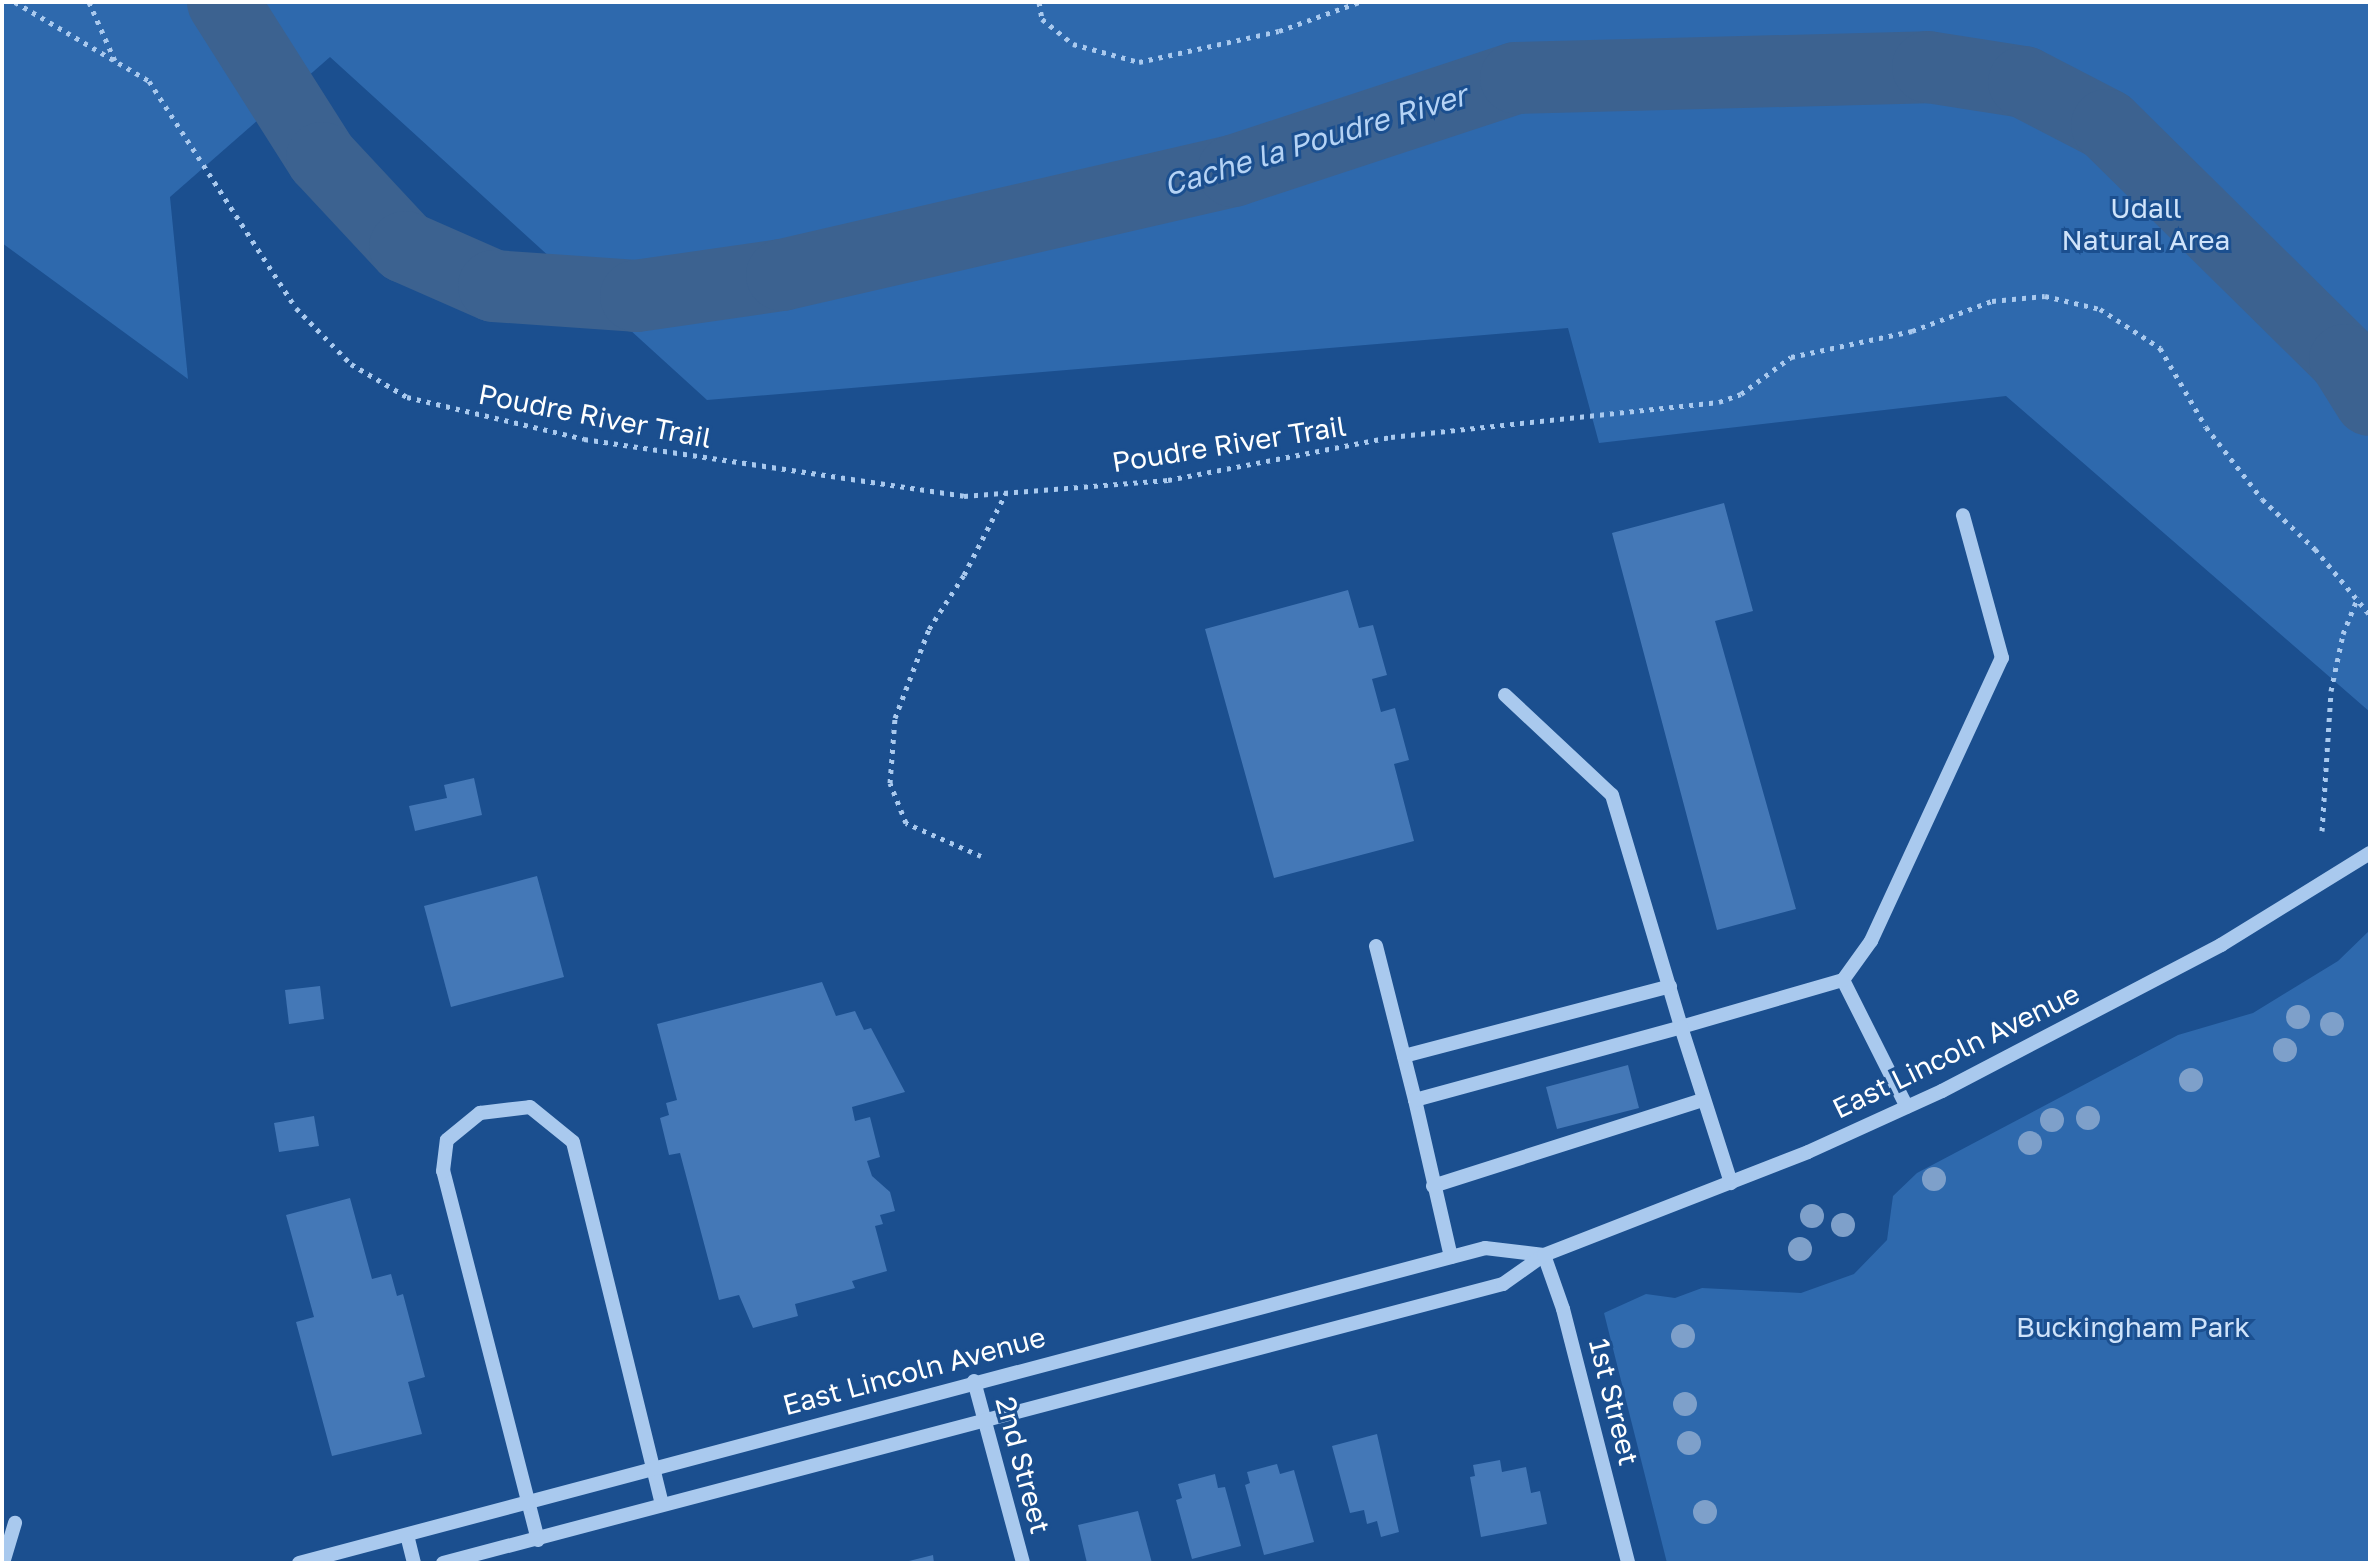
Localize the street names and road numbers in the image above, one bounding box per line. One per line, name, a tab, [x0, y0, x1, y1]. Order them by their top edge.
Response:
street label: Poudre River Trail	[476, 377, 714, 455]
street label: Poudre River Trail	[1110, 409, 1348, 479]
street label: East Lincoln Avenue	[1827, 977, 2085, 1125]
street label: East Lincoln Avenue	[779, 1320, 1049, 1422]
street label: 1st Street	[1582, 1335, 1646, 1469]
street label: 2nd Street	[989, 1393, 1057, 1537]

